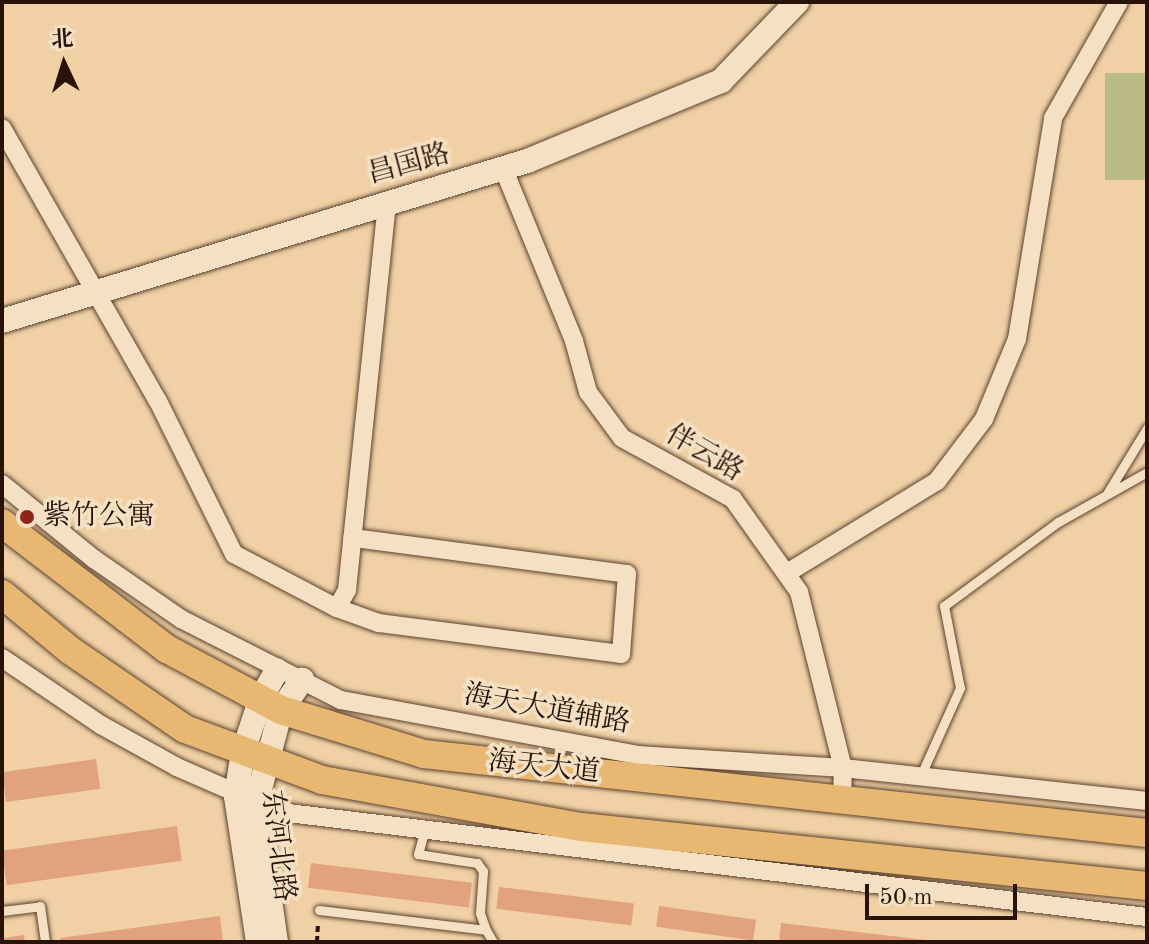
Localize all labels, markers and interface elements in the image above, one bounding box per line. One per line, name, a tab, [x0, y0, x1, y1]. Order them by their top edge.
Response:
north arrow	[24, 24, 104, 104]
text: 北	[51, 28, 74, 52]
street label: 昌国路	[364, 138, 454, 192]
street label: 伴云路	[659, 418, 749, 490]
place label: 紫竹公寓	[43, 500, 155, 534]
marker: 紫竹公寓	[18, 508, 36, 526]
street label: 海天大道辅路	[461, 679, 633, 741]
street label: 海天大道	[487, 745, 601, 791]
street label: 东河北路	[254, 788, 300, 904]
scale bar	[869, 868, 1021, 918]
text: 50 m	[879, 886, 933, 910]

